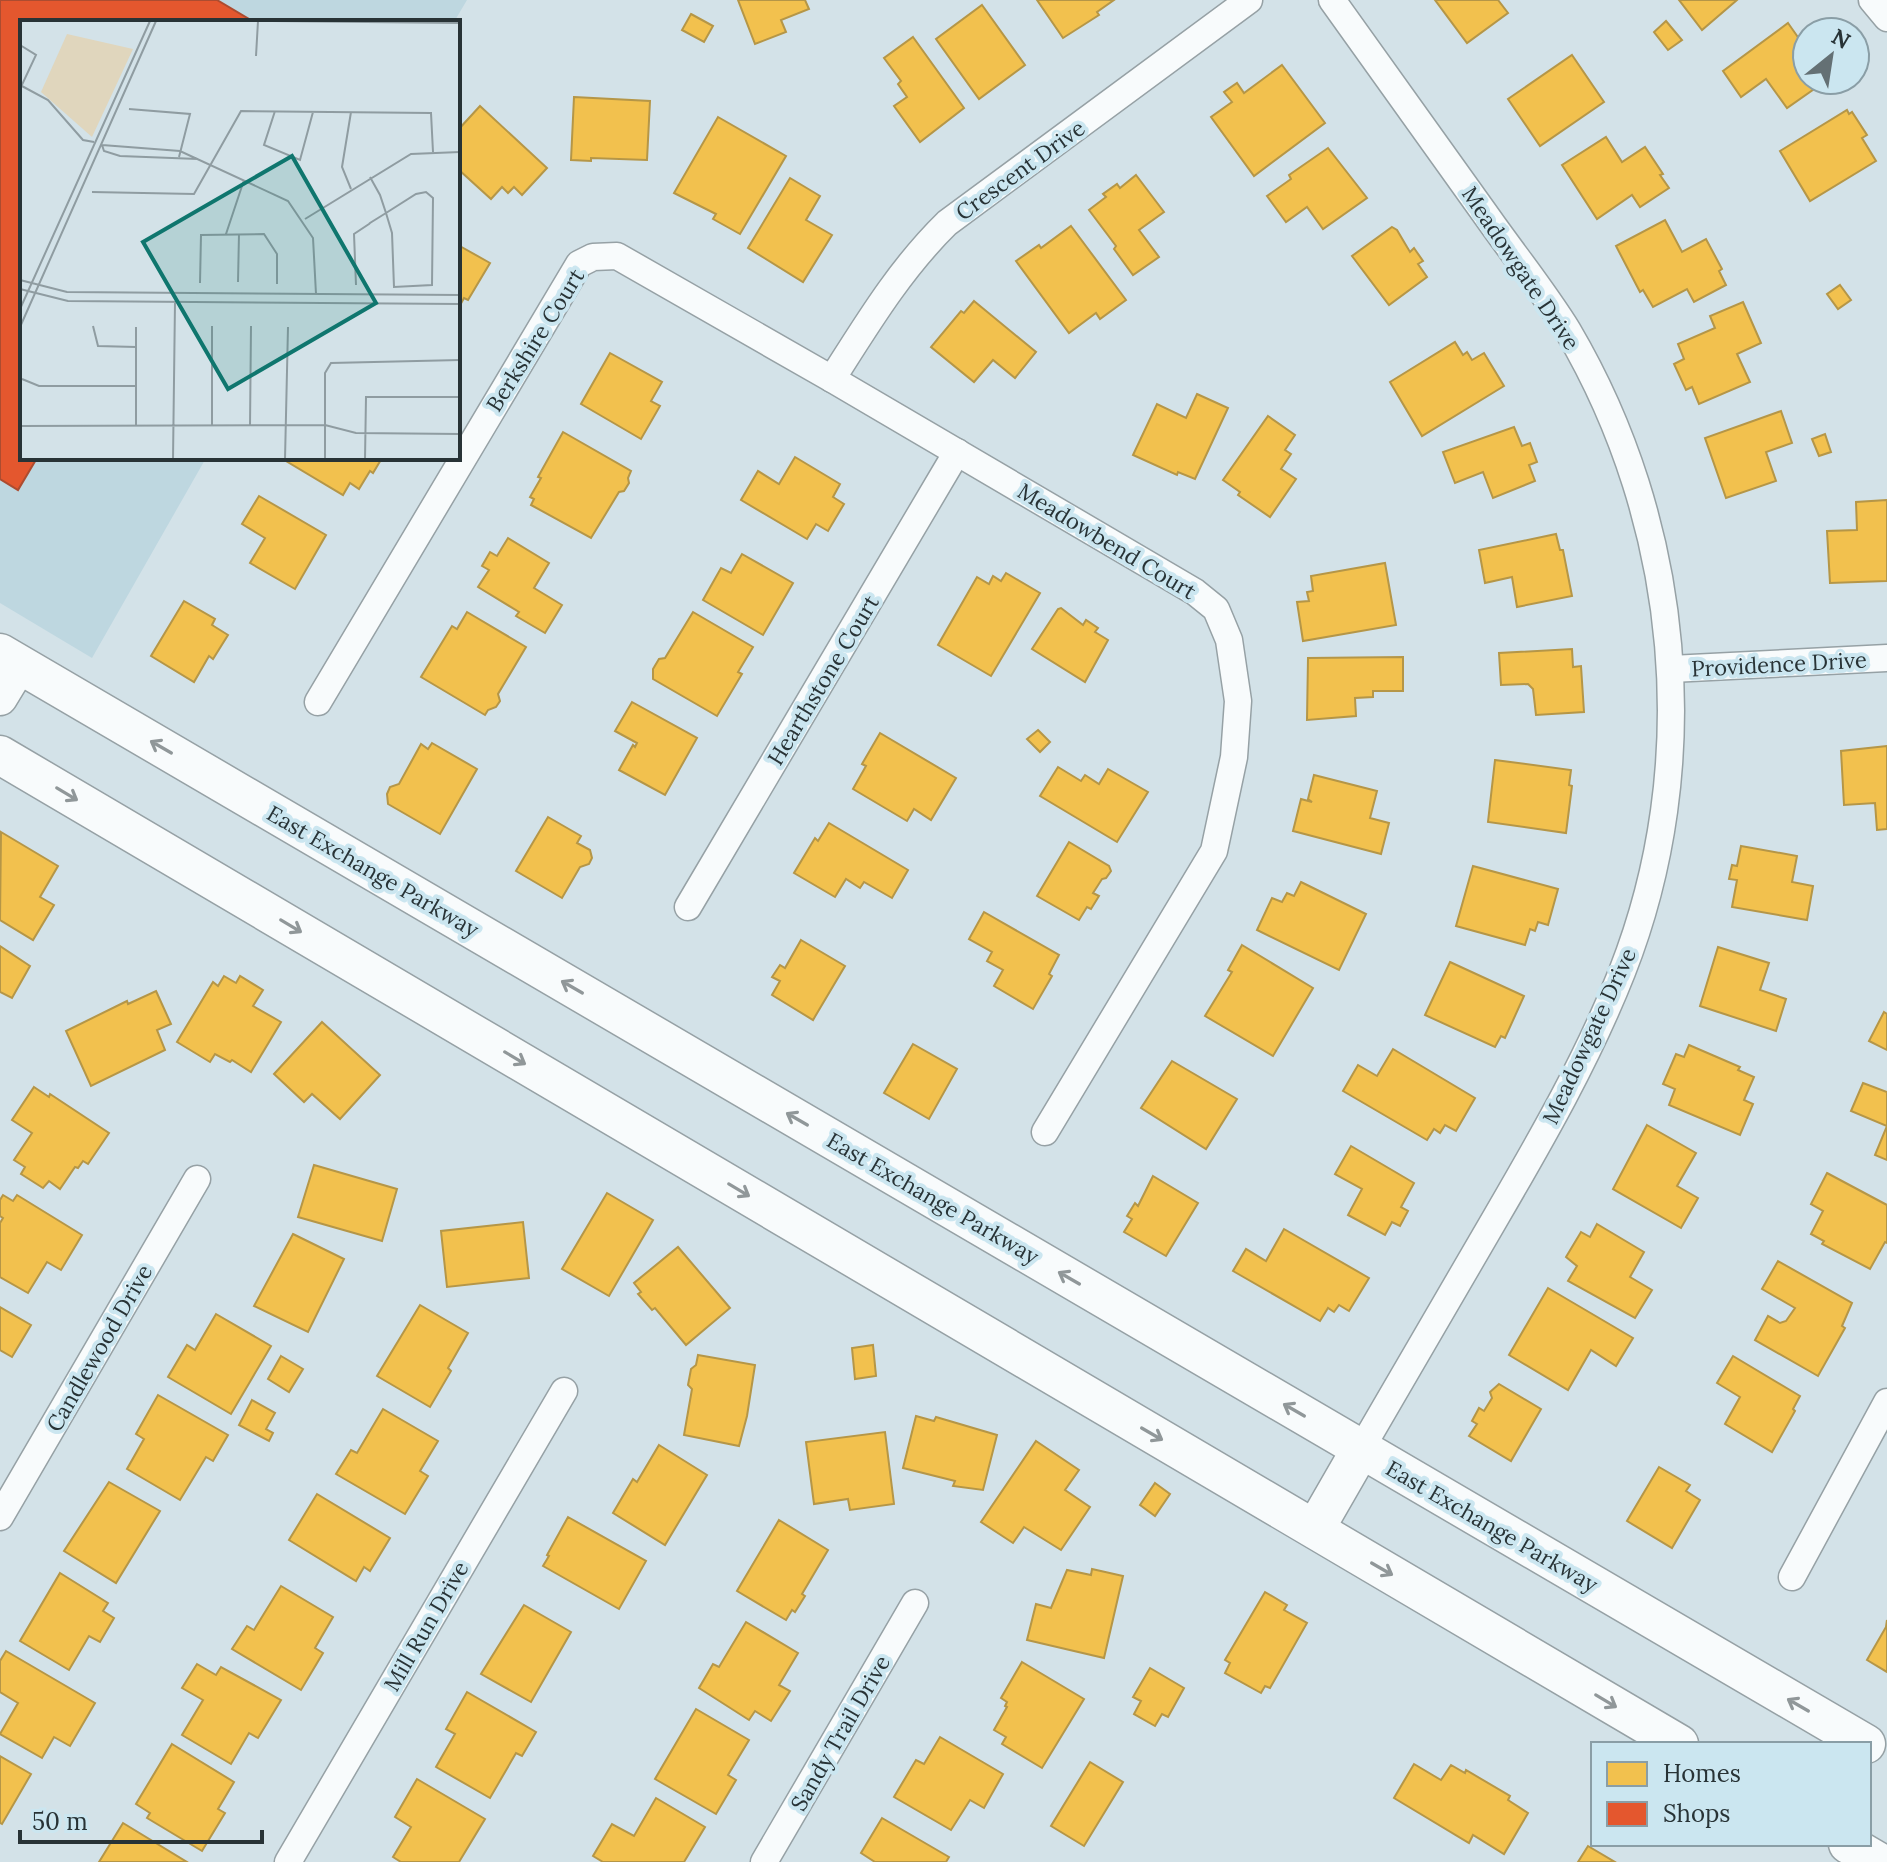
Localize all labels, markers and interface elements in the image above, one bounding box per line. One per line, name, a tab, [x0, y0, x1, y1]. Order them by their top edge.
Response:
north arrow	[1791, 16, 1871, 96]
inset map	[20, 20, 460, 460]
text: N	[1827, 22, 1855, 55]
street label: Crescent Drive	[950, 114, 1090, 226]
street label: Meadowgate Drive	[1456, 181, 1586, 355]
street label: Berkshire Court	[480, 263, 590, 417]
street label: Meadowbend Court	[1013, 477, 1202, 606]
street label: Hearthstone Court	[761, 589, 885, 770]
street label: Providence Drive	[1691, 645, 1867, 683]
one-way arrow	[150, 739, 173, 755]
one-way arrow	[55, 786, 78, 802]
street label: East Exchange Parkway	[262, 799, 484, 943]
one-way arrow	[279, 918, 302, 934]
street label: Meadowgate Drive	[1536, 943, 1642, 1128]
one-way arrow	[561, 979, 584, 995]
one-way arrow	[503, 1050, 526, 1066]
one-way arrow	[785, 1111, 809, 1126]
street label: East Exchange Parkway	[822, 1126, 1044, 1270]
one-way arrow	[727, 1182, 750, 1198]
street label: Candlewood Drive	[40, 1259, 158, 1436]
one-way arrow	[1058, 1270, 1081, 1286]
one-way arrow	[1283, 1401, 1306, 1417]
one-way arrow	[1140, 1426, 1163, 1442]
street label: East Exchange Parkway	[1381, 1454, 1603, 1598]
street label: Mill Run Drive	[378, 1556, 474, 1696]
one-way arrow	[1370, 1561, 1393, 1577]
street label: Sandy Trail Drive	[784, 1650, 896, 1816]
one-way arrow	[1594, 1693, 1617, 1709]
one-way arrow	[1787, 1697, 1810, 1713]
legend	[1591, 1742, 1871, 1846]
text: Homes	[1663, 1758, 1741, 1789]
scale bar	[20, 1794, 262, 1844]
text: Shops	[1663, 1798, 1730, 1829]
text: 50 m	[32, 1806, 88, 1837]

